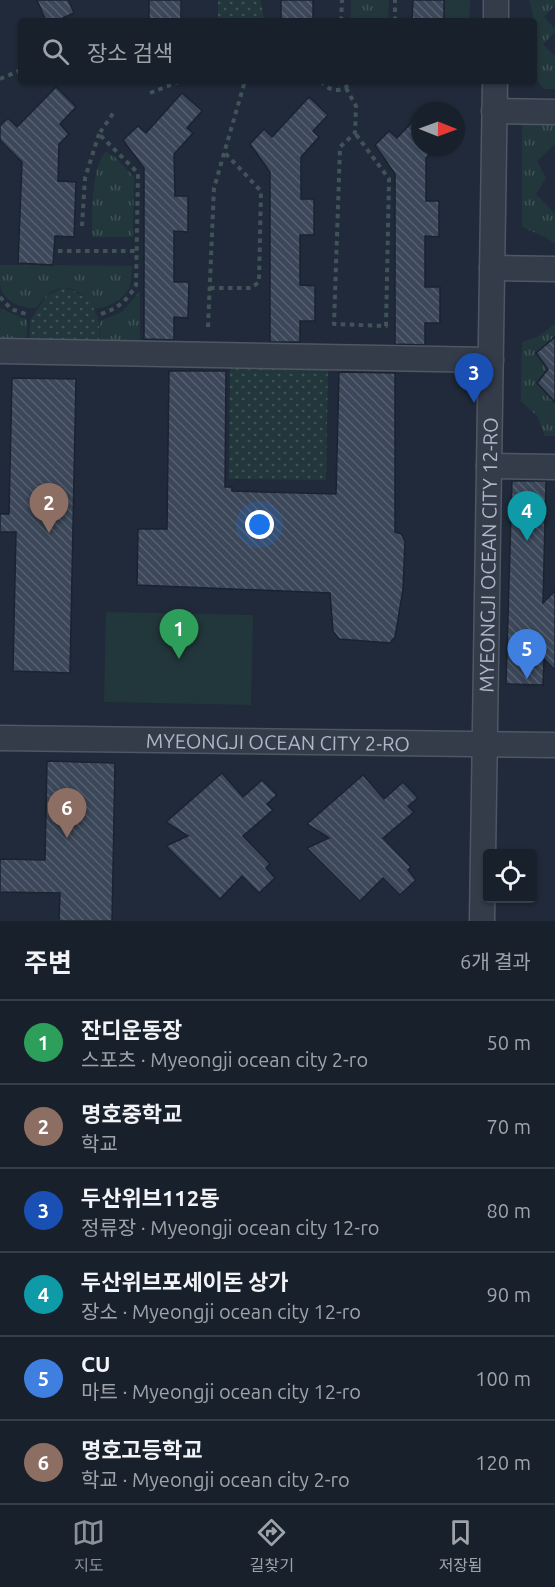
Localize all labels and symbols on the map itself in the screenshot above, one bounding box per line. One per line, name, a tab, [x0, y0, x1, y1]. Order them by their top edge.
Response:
north arrow	[411, 102, 465, 156]
pin: 3	[454, 354, 494, 403]
street label: MYEONGJI OCEAN CITY 12-RO	[474, 417, 501, 693]
pin: 2	[29, 484, 68, 533]
pin: 4	[508, 492, 546, 541]
your location	[245, 510, 274, 539]
pin: 1	[160, 610, 198, 659]
pin: 5	[508, 630, 546, 679]
street label: MYEONGJI OCEAN CITY 2-RO	[146, 728, 410, 755]
pin: 6	[48, 788, 86, 838]

